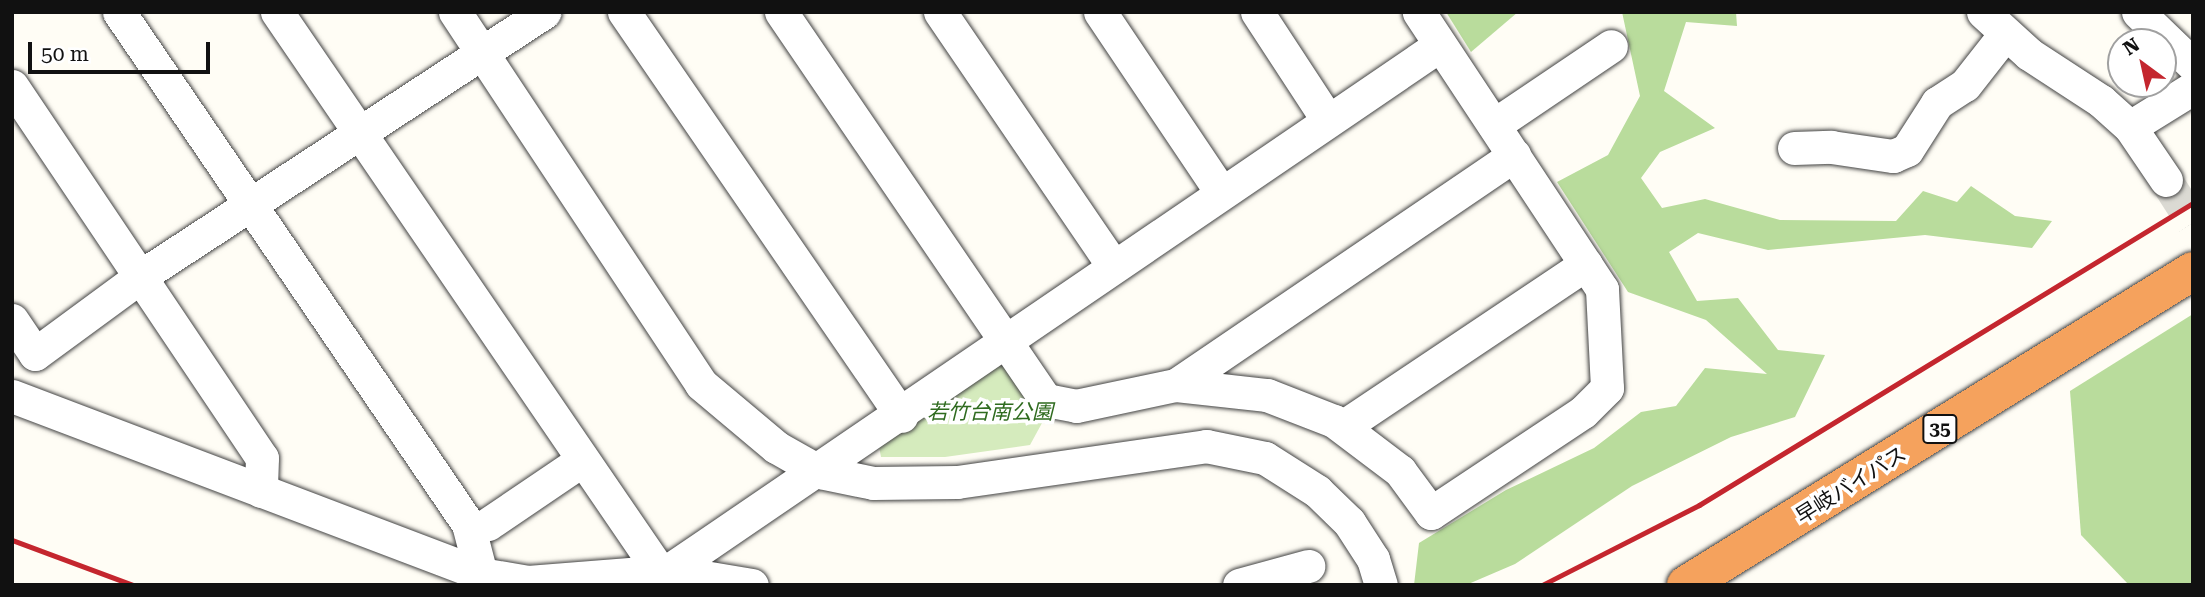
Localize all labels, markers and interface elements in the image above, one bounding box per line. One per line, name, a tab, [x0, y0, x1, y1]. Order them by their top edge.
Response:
scale bar	[32, 28, 214, 72]
north arrow	[2107, 28, 2177, 98]
text: N	[2119, 33, 2144, 60]
text: 50 m	[41, 42, 89, 66]
park label: 若竹台南公園	[927, 399, 1053, 425]
road number: 35	[1921, 414, 1959, 444]
street label: 早岐バイパス	[1791, 441, 1911, 529]

